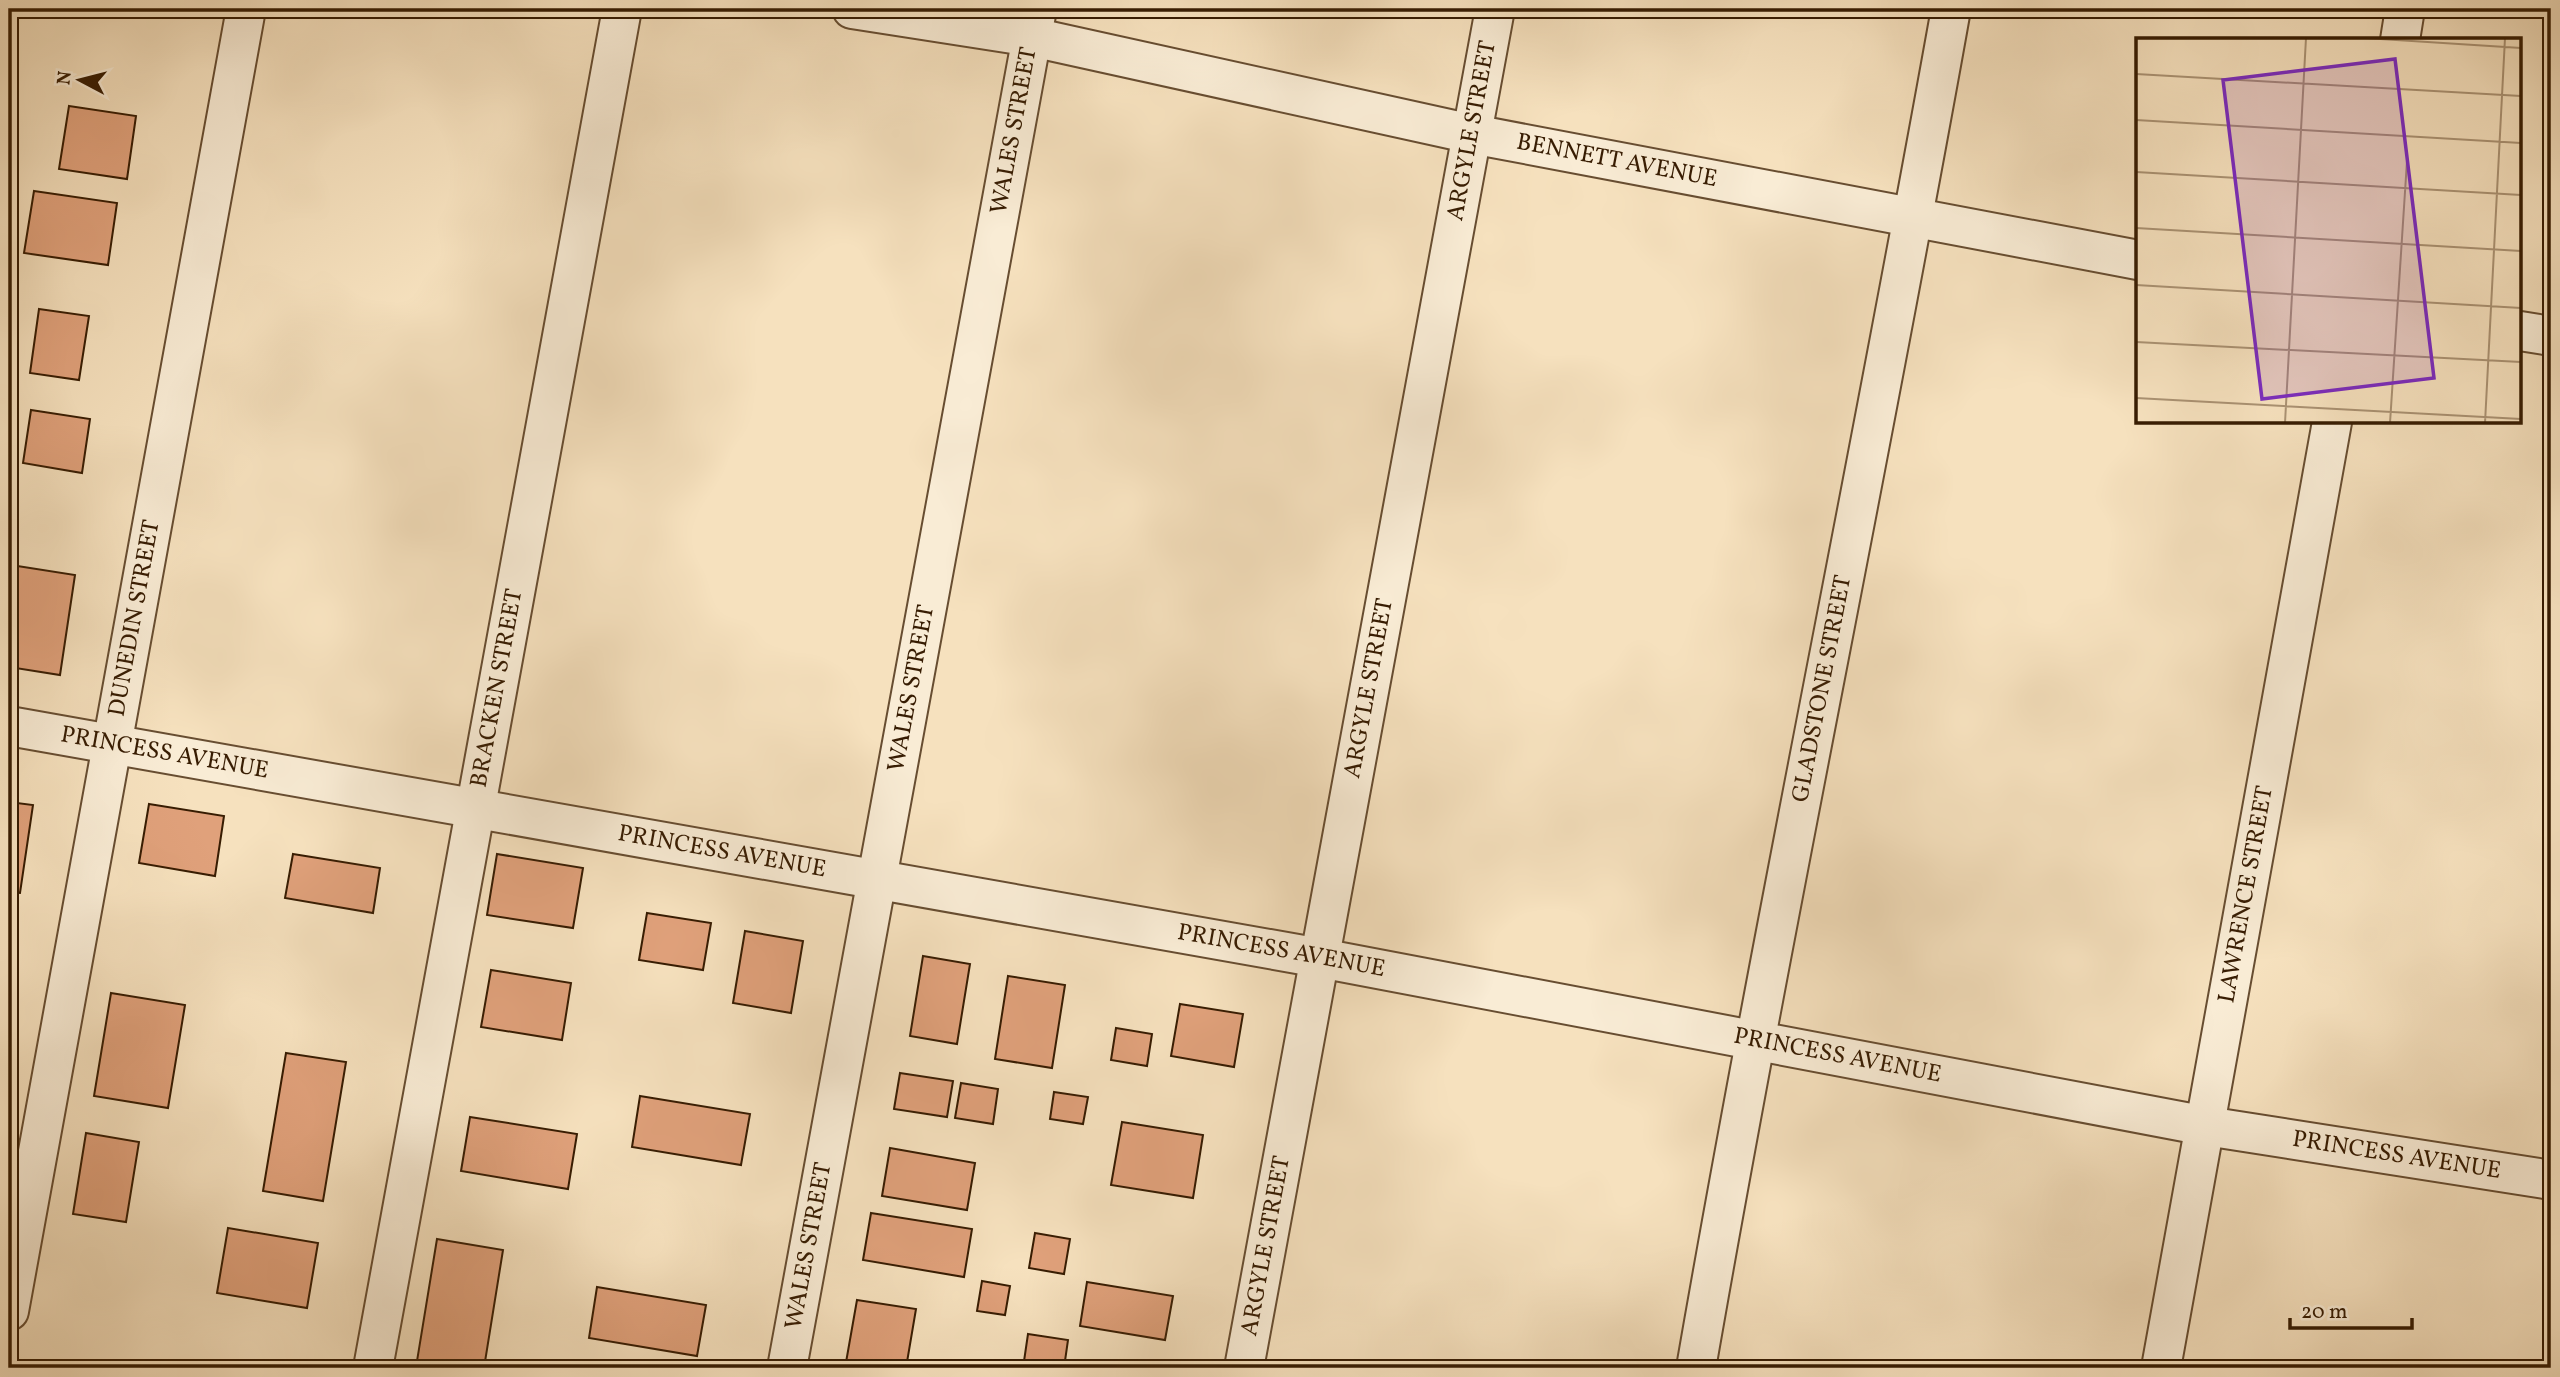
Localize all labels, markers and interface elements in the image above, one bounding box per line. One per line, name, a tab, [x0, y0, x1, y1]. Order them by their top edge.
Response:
street label: ARGYLE STREET	[1439, 38, 1506, 224]
inset map	[2136, 38, 2522, 424]
street label: WALES STREET	[983, 45, 1047, 217]
north arrow	[46, 46, 116, 116]
text: N	[51, 70, 79, 87]
street label: BENNETT AVENUE	[1513, 126, 1720, 197]
street label: DUNEDIN STREET	[101, 517, 170, 719]
street label: GLADSTONE STREET	[1784, 572, 1861, 805]
street label: BRACKEN STREET	[463, 586, 532, 790]
street label: ARGYLE STREET	[1336, 596, 1403, 781]
street label: WALES STREET	[880, 602, 944, 775]
street label: PRINCESS AVENUE	[58, 718, 271, 789]
street label: LAWRENCE STREET	[2210, 783, 2283, 1006]
street label: PRINCESS AVENUE	[615, 817, 829, 887]
street label: PRINCESS AVENUE	[1174, 916, 1388, 987]
street label: PRINCESS AVENUE	[1731, 1020, 1944, 1092]
street label: PRINCESS AVENUE	[2290, 1123, 2503, 1189]
street label: ARGYLE STREET	[1233, 1153, 1300, 1339]
street label: WALES STREET	[777, 1160, 841, 1332]
scale bar	[2290, 1286, 2413, 1330]
text: 20 m	[2301, 1298, 2347, 1327]

